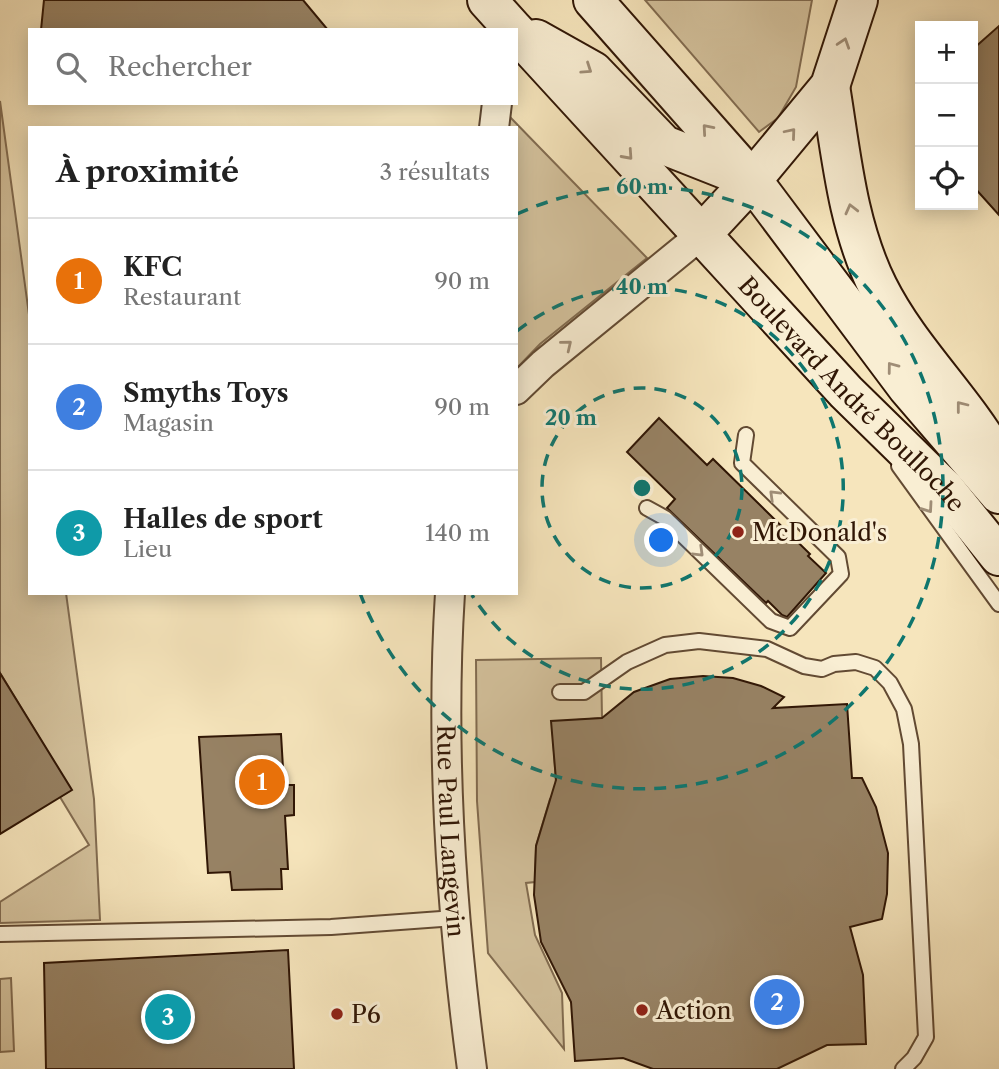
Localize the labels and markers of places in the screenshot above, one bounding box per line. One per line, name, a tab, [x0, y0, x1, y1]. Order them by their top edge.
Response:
centre of rings	[630, 476, 654, 500]
place label: McDonald's	[752, 518, 887, 547]
marker: McDonald's	[730, 524, 746, 540]
pin: 1	[239, 756, 285, 808]
pin: 2	[754, 976, 800, 1028]
pin: 3	[145, 991, 191, 1043]
place label: Action	[655, 996, 732, 1025]
place label: P6	[351, 1000, 381, 1029]
marker: Action	[634, 1002, 650, 1018]
marker: P6	[329, 1006, 345, 1022]

